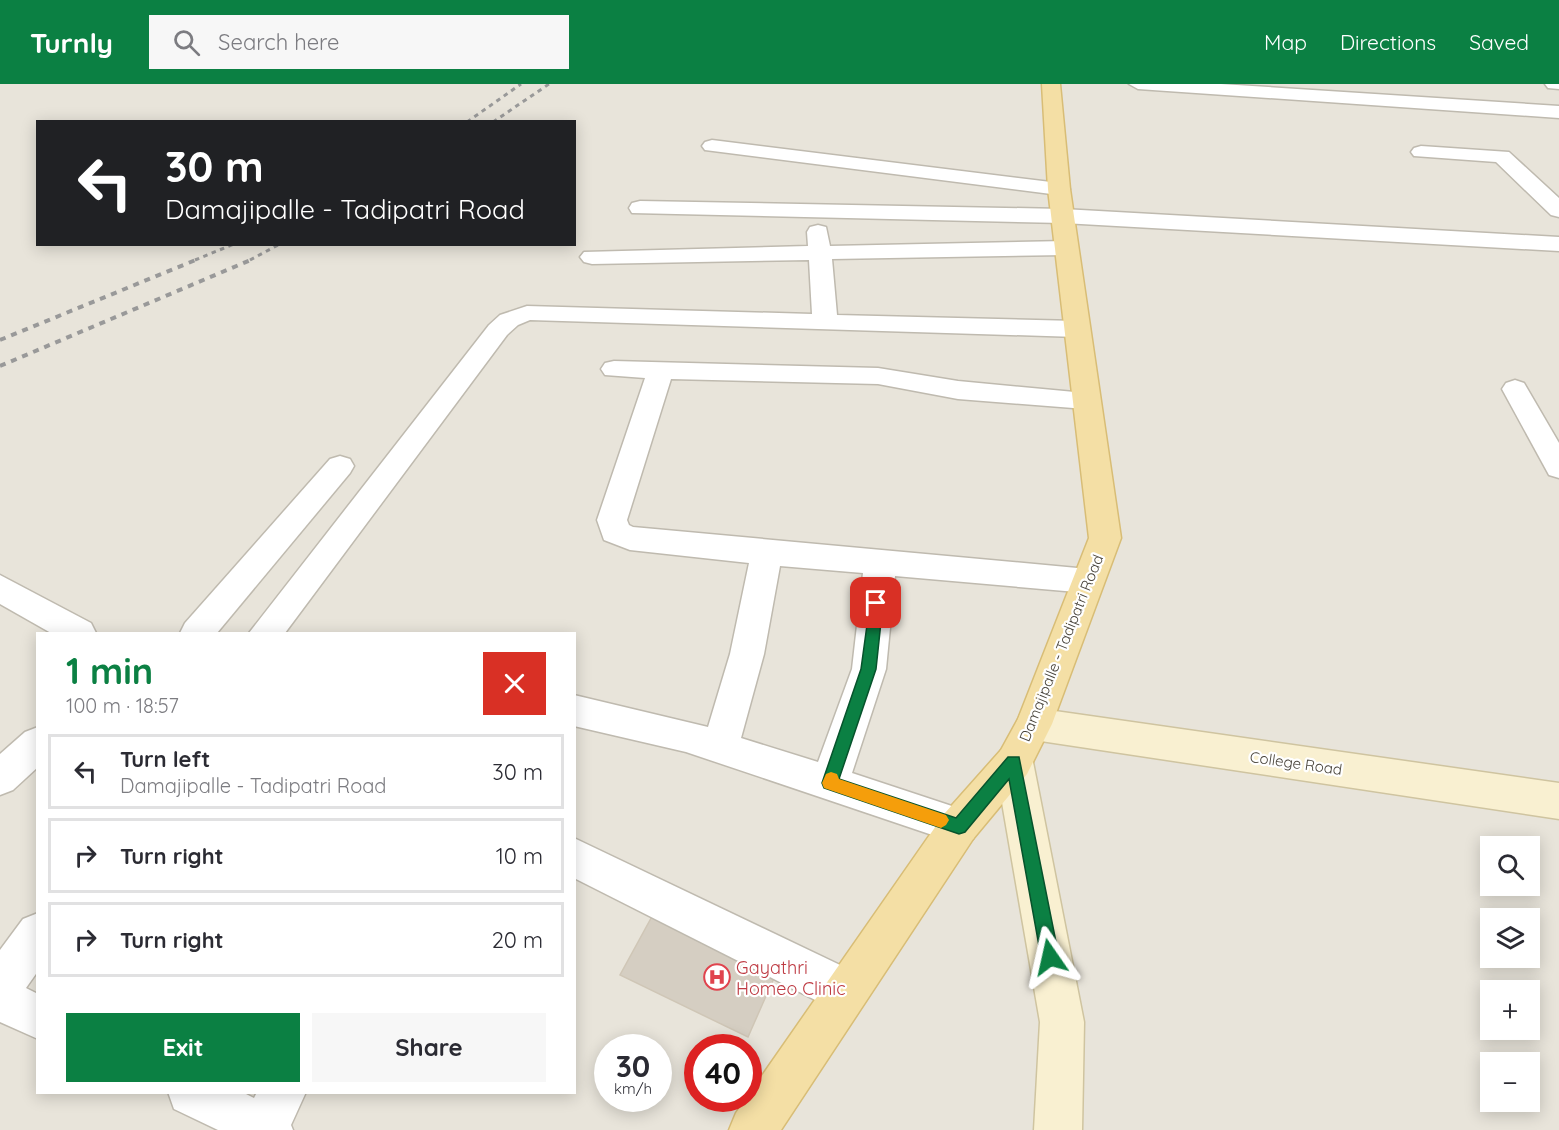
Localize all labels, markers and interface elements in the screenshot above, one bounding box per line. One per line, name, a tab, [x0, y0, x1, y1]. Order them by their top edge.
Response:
search box	[149, 15, 569, 69]
text: Turnly	[30, 25, 113, 60]
icon: search	[170, 26, 203, 59]
text: Search here	[218, 28, 339, 56]
text: Map	[1264, 29, 1307, 55]
text: Directions	[1340, 29, 1436, 55]
text: Saved	[1469, 29, 1529, 55]
text: 30 m	[165, 140, 264, 193]
icon: left	[66, 144, 144, 222]
text: Damajipalle - Tadipatri Road	[165, 192, 525, 226]
street label: Damajipalle - Tadipatri Road	[1015, 552, 1107, 744]
pin	[850, 577, 901, 628]
icon: arrive	[859, 586, 892, 619]
text: 1 min	[66, 648, 153, 693]
button: close	[483, 652, 546, 715]
text: 100 m · 18:57	[66, 693, 179, 718]
text: Turn left	[120, 745, 210, 773]
street label: College Road	[1249, 747, 1343, 779]
icon: left	[69, 755, 102, 788]
text: 30 m	[492, 758, 543, 786]
text: Damajipalle - Tadipatri Road	[120, 773, 386, 798]
map controls	[1480, 836, 1540, 1112]
button: search	[1480, 836, 1540, 896]
icon: right	[69, 839, 102, 872]
text: Turn right	[120, 842, 224, 870]
text: 10 m	[496, 842, 543, 870]
button: layers	[1480, 908, 1540, 968]
icon: right	[69, 923, 102, 956]
position arrow	[1018, 925, 1082, 989]
text: Turn right	[120, 926, 224, 954]
text: 20 m	[492, 926, 543, 954]
place label: Gayathri Homeo Clinic	[736, 956, 846, 1000]
hospital icon: Gayathri Homeo Clinic	[702, 962, 732, 992]
button: +	[1480, 980, 1540, 1040]
button: Exit	[66, 1013, 300, 1082]
button: Share	[312, 1013, 546, 1082]
speed limit sign: 40	[684, 1034, 762, 1112]
text: 30	[616, 1047, 650, 1085]
button: −	[1480, 1052, 1540, 1112]
text: km/h	[614, 1079, 652, 1098]

